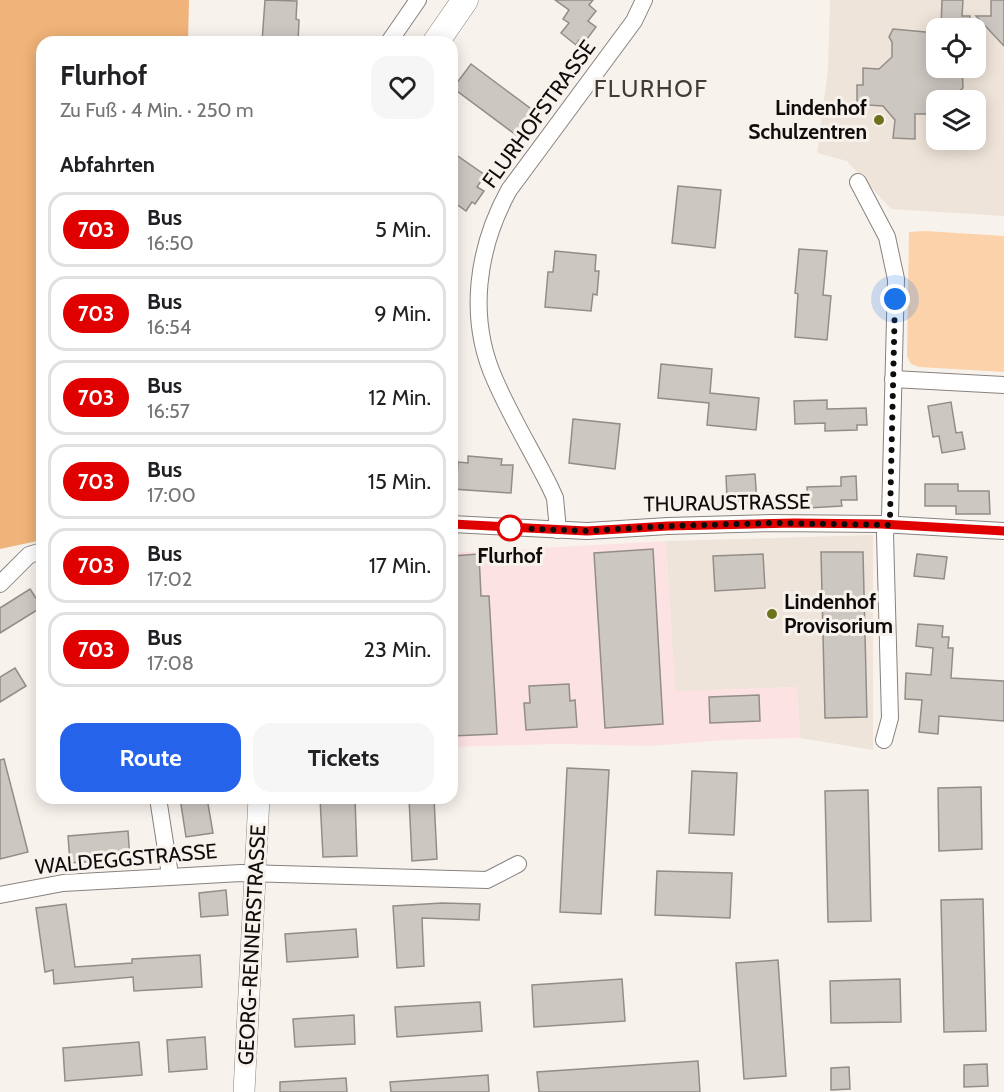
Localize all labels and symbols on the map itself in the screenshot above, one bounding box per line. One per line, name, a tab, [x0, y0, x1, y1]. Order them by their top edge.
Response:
street label: FLURHOFSTRASSE	[477, 35, 600, 192]
district label: FLURHOF	[594, 74, 708, 103]
place label: Lindenhof Schulzentren	[748, 95, 867, 144]
marker: Lindenhof Schulzentren	[872, 113, 886, 127]
your location	[880, 284, 910, 314]
street label: THURAUSTRASSE	[643, 489, 811, 516]
marker: Flurhof	[497, 515, 523, 541]
place label: Flurhof	[477, 543, 543, 568]
place label: Lindenhof Provisorium	[784, 589, 893, 638]
marker: Lindenhof Provisorium	[765, 607, 779, 621]
street label: GEORG-RENNERSTRASSE	[233, 824, 270, 1066]
street label: WALDEGGSTRASSE	[34, 838, 218, 879]

